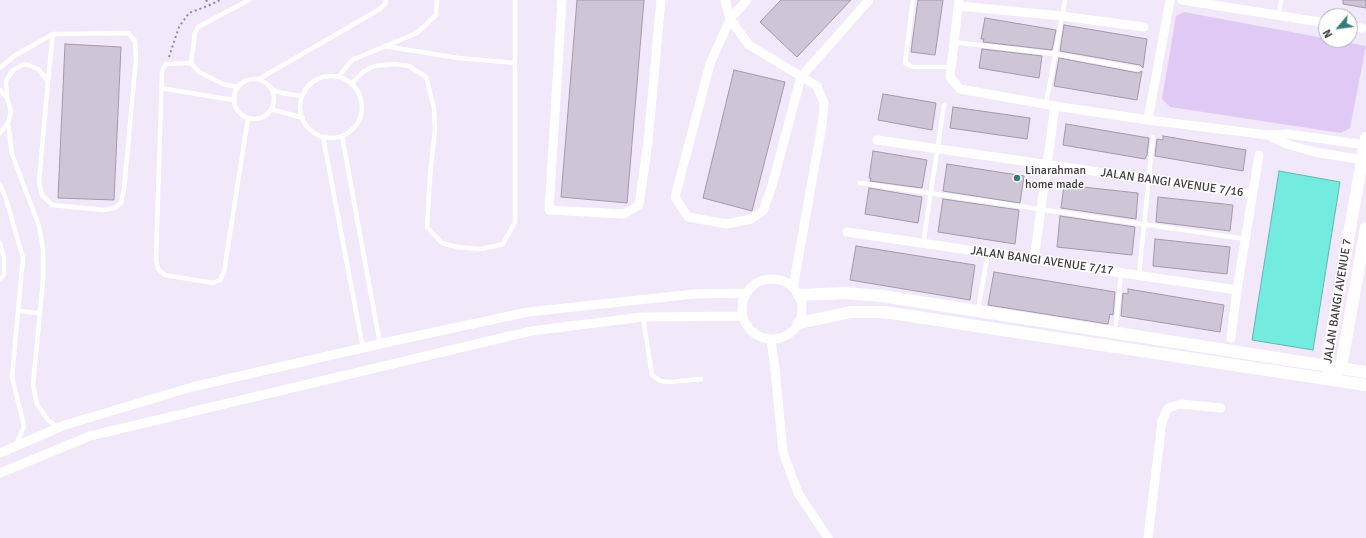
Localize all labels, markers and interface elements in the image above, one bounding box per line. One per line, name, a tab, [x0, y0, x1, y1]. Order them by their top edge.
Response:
north arrow	[1318, 8, 1358, 48]
text: N	[1320, 27, 1335, 40]
place label: Linarahman home made	[1025, 164, 1086, 192]
street label: JALAN BANGI AVENUE 7/16	[1100, 166, 1244, 200]
marker: Linarahman home made	[1012, 173, 1022, 183]
street label: JALAN BANGI AVENUE 7	[1321, 238, 1355, 364]
street label: JALAN BANGI AVENUE 7/17	[970, 244, 1114, 278]

